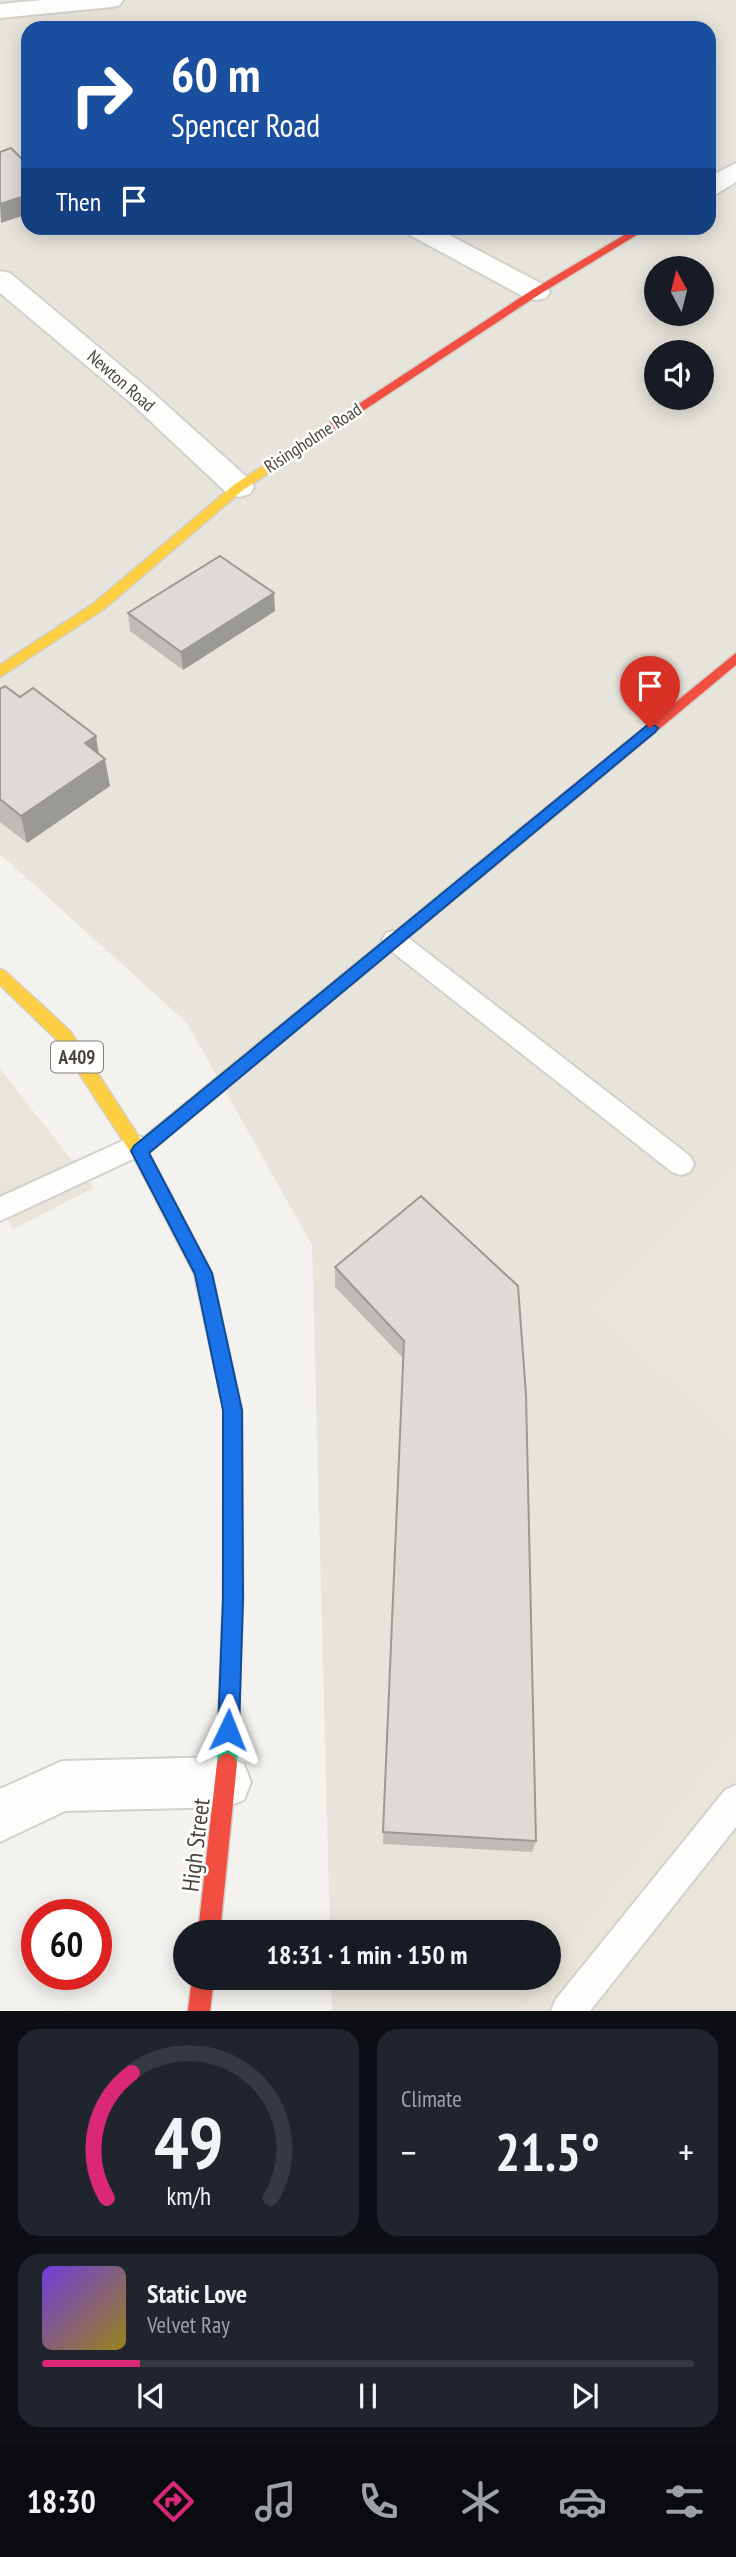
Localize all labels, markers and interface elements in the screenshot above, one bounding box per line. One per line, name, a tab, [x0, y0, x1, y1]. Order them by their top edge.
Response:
text: 60 m	[171, 42, 260, 106]
icon: right	[56, 49, 147, 140]
text: Spencer Road	[171, 104, 320, 146]
icon: arrive	[115, 182, 153, 220]
text: Then	[56, 185, 101, 218]
north arrow	[644, 256, 714, 326]
map controls	[644, 256, 714, 410]
button: sound	[644, 340, 714, 410]
street label: Newton Road	[83, 345, 160, 416]
street label: Risingholme Road	[260, 397, 366, 478]
pin	[620, 656, 680, 728]
icon: arrive	[631, 667, 669, 705]
road number: A409	[51, 1042, 103, 1072]
position arrow	[191, 1693, 265, 1767]
street label: High Street	[174, 1796, 217, 1893]
speed limit sign: 60	[21, 1899, 112, 1990]
text: 18:31 · 1 min · 150 m	[267, 1938, 467, 1971]
text: Climate	[401, 2084, 462, 2113]
text: 49	[154, 2095, 223, 2189]
text: 21.5°	[495, 2118, 600, 2185]
text: −	[401, 2127, 417, 2176]
text: +	[678, 2127, 694, 2176]
text: km/h	[166, 2180, 211, 2212]
text: Static Love	[147, 2277, 247, 2310]
text: Velvet Ray	[147, 2310, 230, 2339]
icon: previous	[132, 2377, 170, 2415]
icon: pause	[349, 2377, 387, 2415]
icon: next	[566, 2377, 604, 2415]
icon: directions	[149, 2477, 198, 2526]
icon: music	[251, 2477, 300, 2526]
icon: phone	[354, 2477, 403, 2526]
icon: climate	[456, 2477, 505, 2526]
icon: car	[558, 2477, 607, 2526]
icon: filters	[660, 2477, 709, 2526]
text: 18:30	[27, 2480, 96, 2522]

